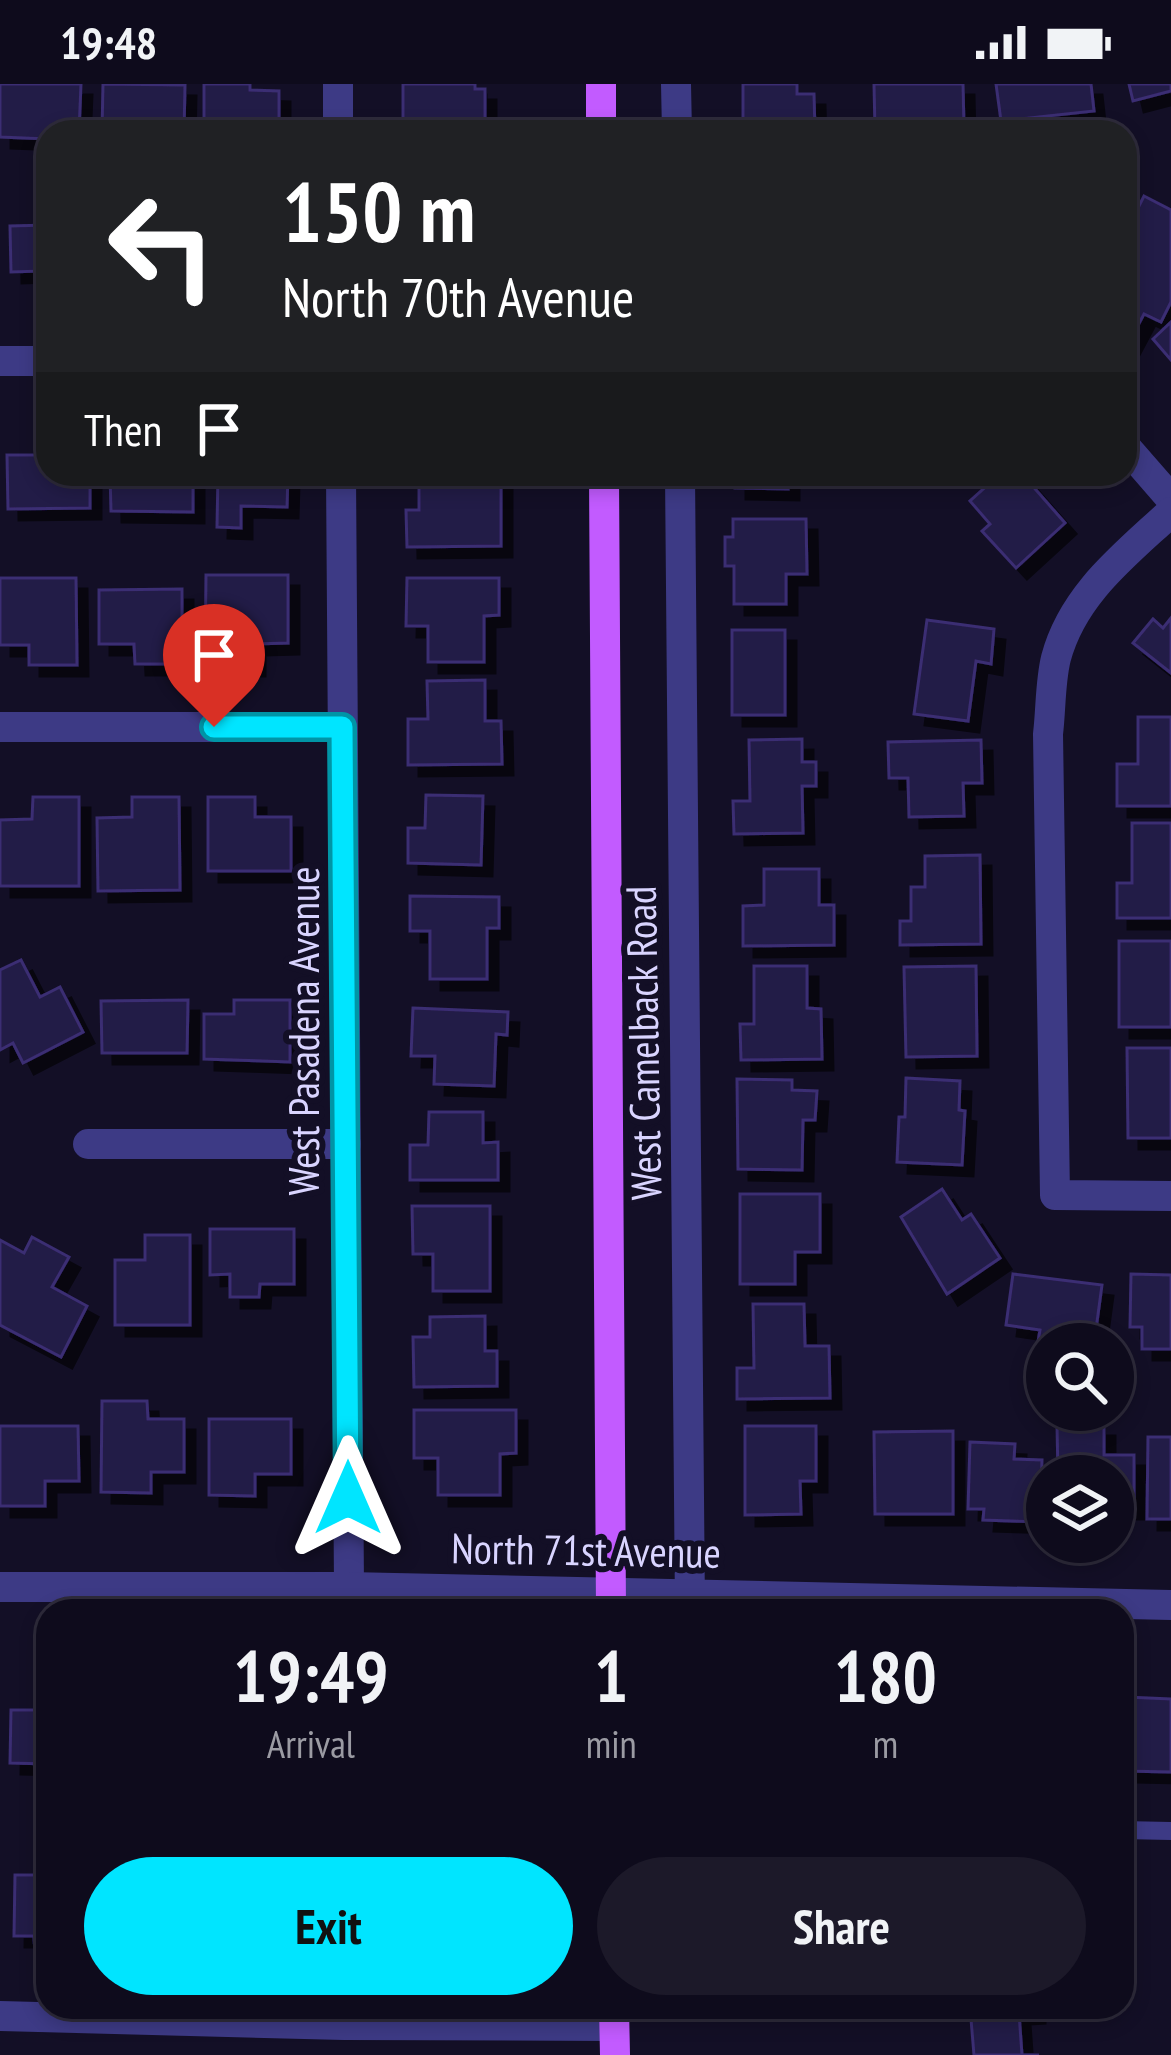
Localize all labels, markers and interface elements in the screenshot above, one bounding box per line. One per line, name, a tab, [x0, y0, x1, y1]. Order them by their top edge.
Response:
text: 19:48	[60, 13, 157, 71]
text: 150 m	[282, 156, 475, 265]
icon: left	[84, 168, 240, 324]
text: North 70th Avenue	[282, 262, 634, 332]
icon: arrive	[186, 396, 252, 462]
text: Then	[84, 400, 162, 458]
pin	[163, 604, 265, 727]
icon: arrive	[181, 622, 247, 688]
street label: West Pasadena Avenue	[276, 866, 331, 1196]
street label: West Camelback Road	[613, 885, 673, 1201]
map controls	[1026, 1323, 1134, 1563]
button: search	[1026, 1323, 1134, 1431]
position arrow	[285, 1435, 411, 1561]
button: layers	[1026, 1455, 1134, 1563]
street label: North 71st Avenue	[451, 1520, 721, 1580]
text: 19:49	[233, 1629, 389, 1722]
text: 1	[594, 1629, 628, 1722]
text: 180	[834, 1629, 937, 1722]
text: Arrival	[267, 1718, 355, 1769]
text: min	[586, 1718, 637, 1769]
text: m	[873, 1718, 898, 1769]
button: Exit	[84, 1857, 573, 1995]
button: Share	[597, 1857, 1086, 1995]

